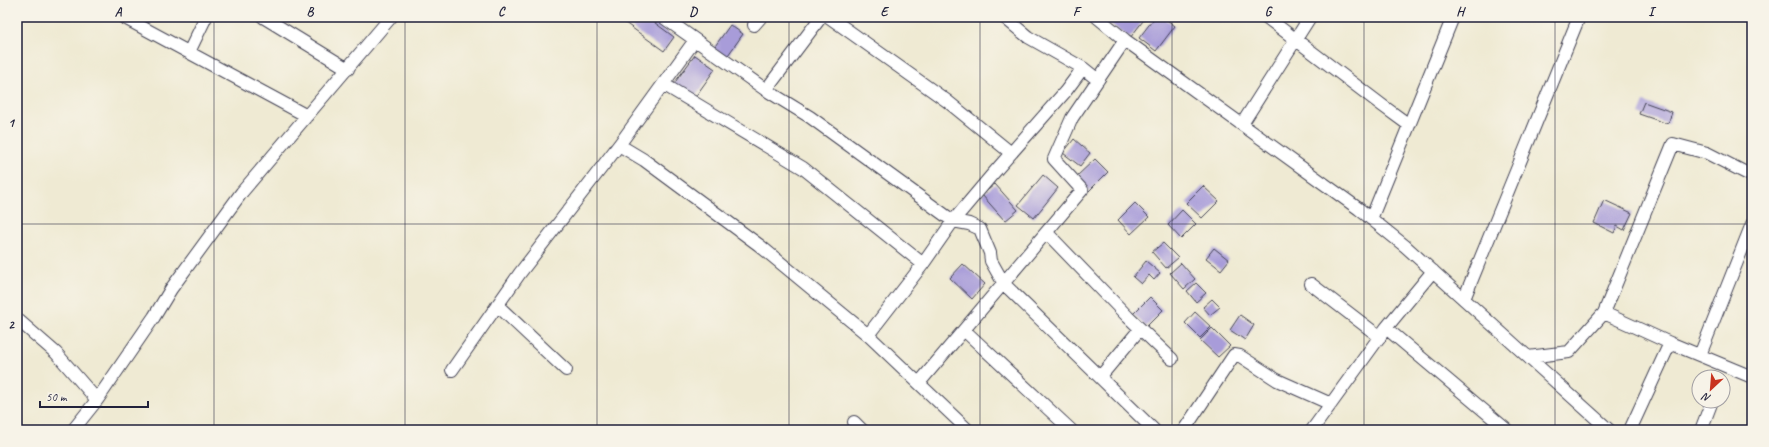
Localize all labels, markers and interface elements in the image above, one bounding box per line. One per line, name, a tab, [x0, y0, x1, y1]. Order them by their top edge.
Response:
text: A	[115, 4, 123, 20]
text: B	[307, 4, 315, 20]
text: C	[498, 4, 506, 20]
text: D	[689, 4, 698, 20]
text: E	[881, 4, 890, 20]
text: F	[1073, 4, 1082, 20]
text: G	[1265, 4, 1273, 20]
text: H	[1456, 4, 1466, 20]
text: I	[1648, 4, 1657, 20]
text: 1	[8, 115, 16, 131]
text: 2	[8, 317, 15, 333]
north arrow	[1691, 369, 1731, 409]
scale bar	[40, 383, 148, 409]
text: 50 m	[46, 389, 68, 405]
text: N	[1699, 389, 1713, 406]

